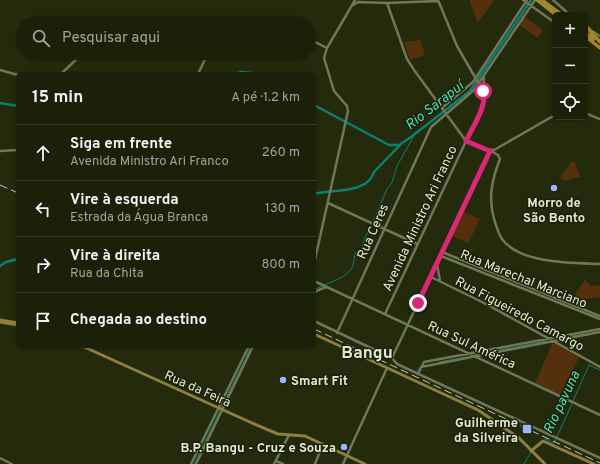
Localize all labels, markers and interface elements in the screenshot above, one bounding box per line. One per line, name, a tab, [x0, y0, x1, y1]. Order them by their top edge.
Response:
map controls	[552, 12, 588, 120]
button: +	[552, 12, 588, 48]
search box	[16, 16, 316, 60]
icon: search	[30, 27, 52, 49]
text: Pesquisar aqui	[62, 29, 160, 48]
button: −	[552, 48, 588, 84]
water label: Rio Sarapuí	[402, 76, 470, 134]
route start	[474, 82, 492, 100]
button: locate	[552, 84, 588, 120]
text: 15 min	[32, 87, 83, 109]
text: A pé · 1.2 km	[231, 90, 300, 106]
text: Siga em frente	[70, 135, 172, 154]
icon: ahead	[32, 142, 54, 164]
street label: Avenida Ministro Ari Franco	[380, 144, 462, 294]
text: 260 m	[262, 145, 300, 161]
text: Avenida Ministro Ari Franco	[70, 154, 229, 170]
marker: Morro de São Bento	[549, 183, 559, 193]
text: Vire à esquerda	[70, 191, 179, 210]
place label: Morro de São Bento	[523, 196, 585, 227]
icon: left	[32, 198, 54, 220]
text: 130 m	[265, 201, 300, 217]
street label: Rua Ceres	[355, 202, 393, 262]
text: Estrada da Água Branca	[70, 210, 208, 226]
text: Vire à direita	[70, 247, 160, 266]
street label: Rua Marechal Marciano	[458, 247, 589, 313]
icon: right	[32, 254, 54, 276]
text: 800 m	[262, 257, 300, 273]
text: Rua da Chita	[70, 266, 144, 282]
street label: Rua Figueiredo Camargo	[452, 274, 586, 356]
route end	[409, 294, 427, 312]
icon: arrive	[32, 310, 54, 332]
text: Chegada ao destino	[70, 311, 207, 330]
street label: Rua Sul América	[425, 318, 518, 373]
district label: Bangu	[341, 343, 393, 365]
street label: Rua da Feira	[161, 368, 233, 412]
water label: Rio pavuna	[540, 368, 585, 437]
place label: Smart Fit	[291, 374, 348, 390]
marker: Smart Fit	[278, 375, 288, 385]
place label: Guilherme da Silveira	[454, 416, 518, 447]
marker: Guilherme da Silveira	[521, 423, 533, 435]
place label: B.P. Bangu - Cruz e Souza	[181, 441, 336, 457]
marker: B.P. Bangu - Cruz e Souza	[339, 442, 349, 452]

